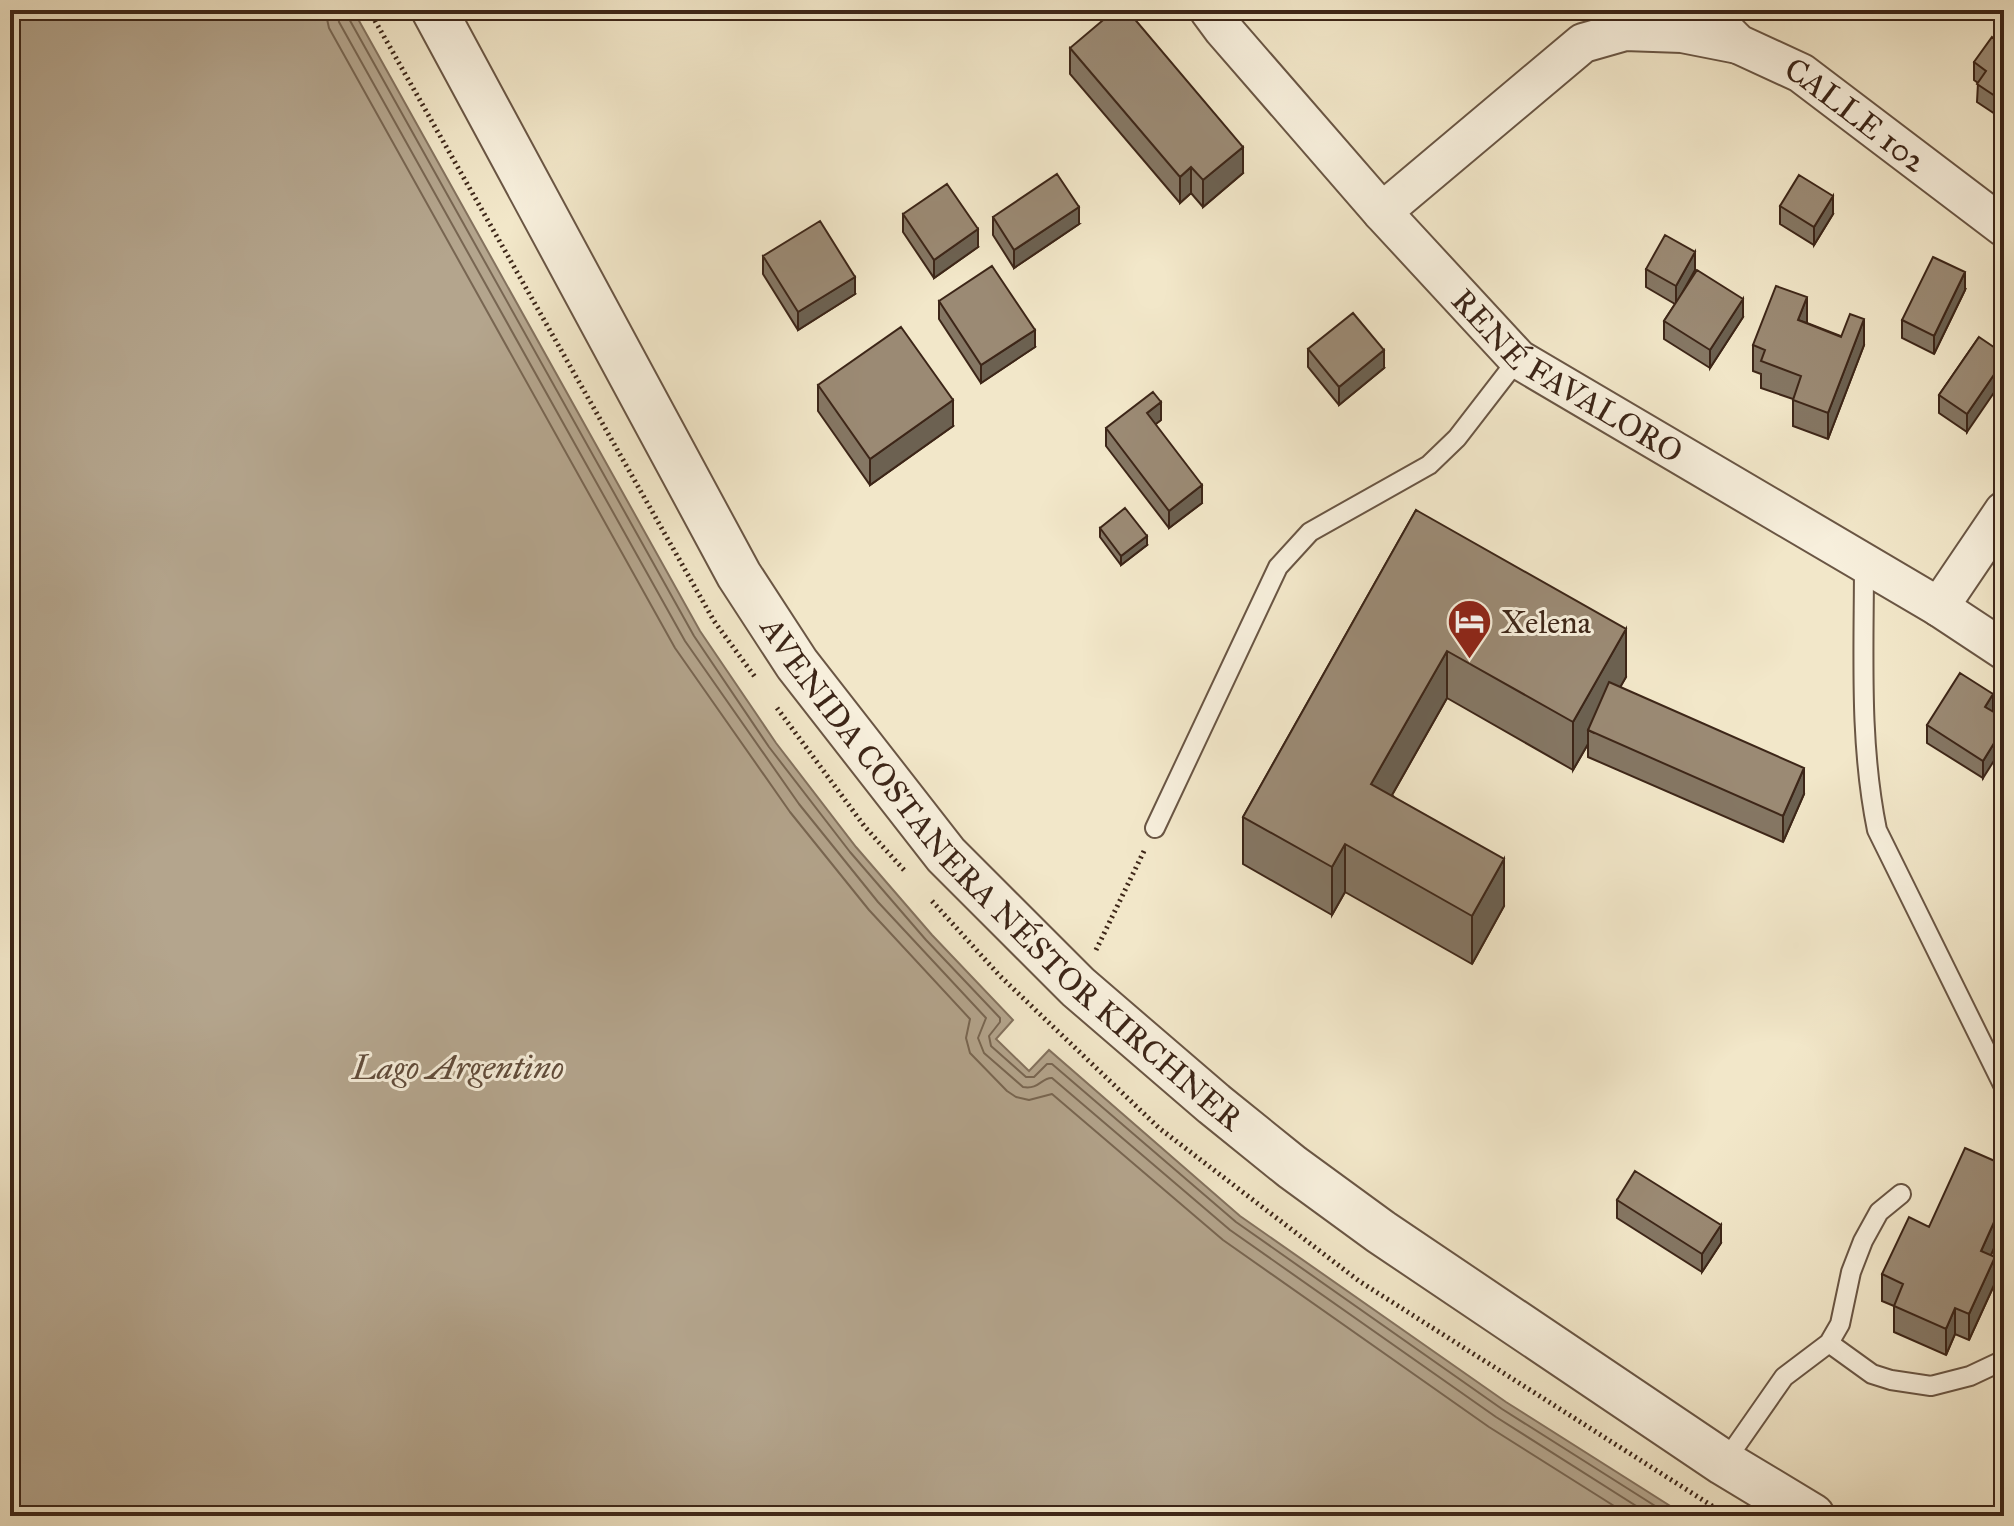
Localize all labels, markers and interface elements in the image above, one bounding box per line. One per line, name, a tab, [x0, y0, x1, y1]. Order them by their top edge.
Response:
street label: CALLE 102	[1779, 49, 1934, 181]
street label: RENÉ FAVALORO	[1443, 281, 1690, 472]
hotel icon: Xelena	[1446, 598, 1494, 661]
place label: Xelena	[1501, 603, 1592, 642]
street label: AVENIDA COSTANERA NÉSTOR KIRCHNER	[751, 609, 1251, 1140]
water label: Lago Argentino	[350, 1047, 564, 1088]

